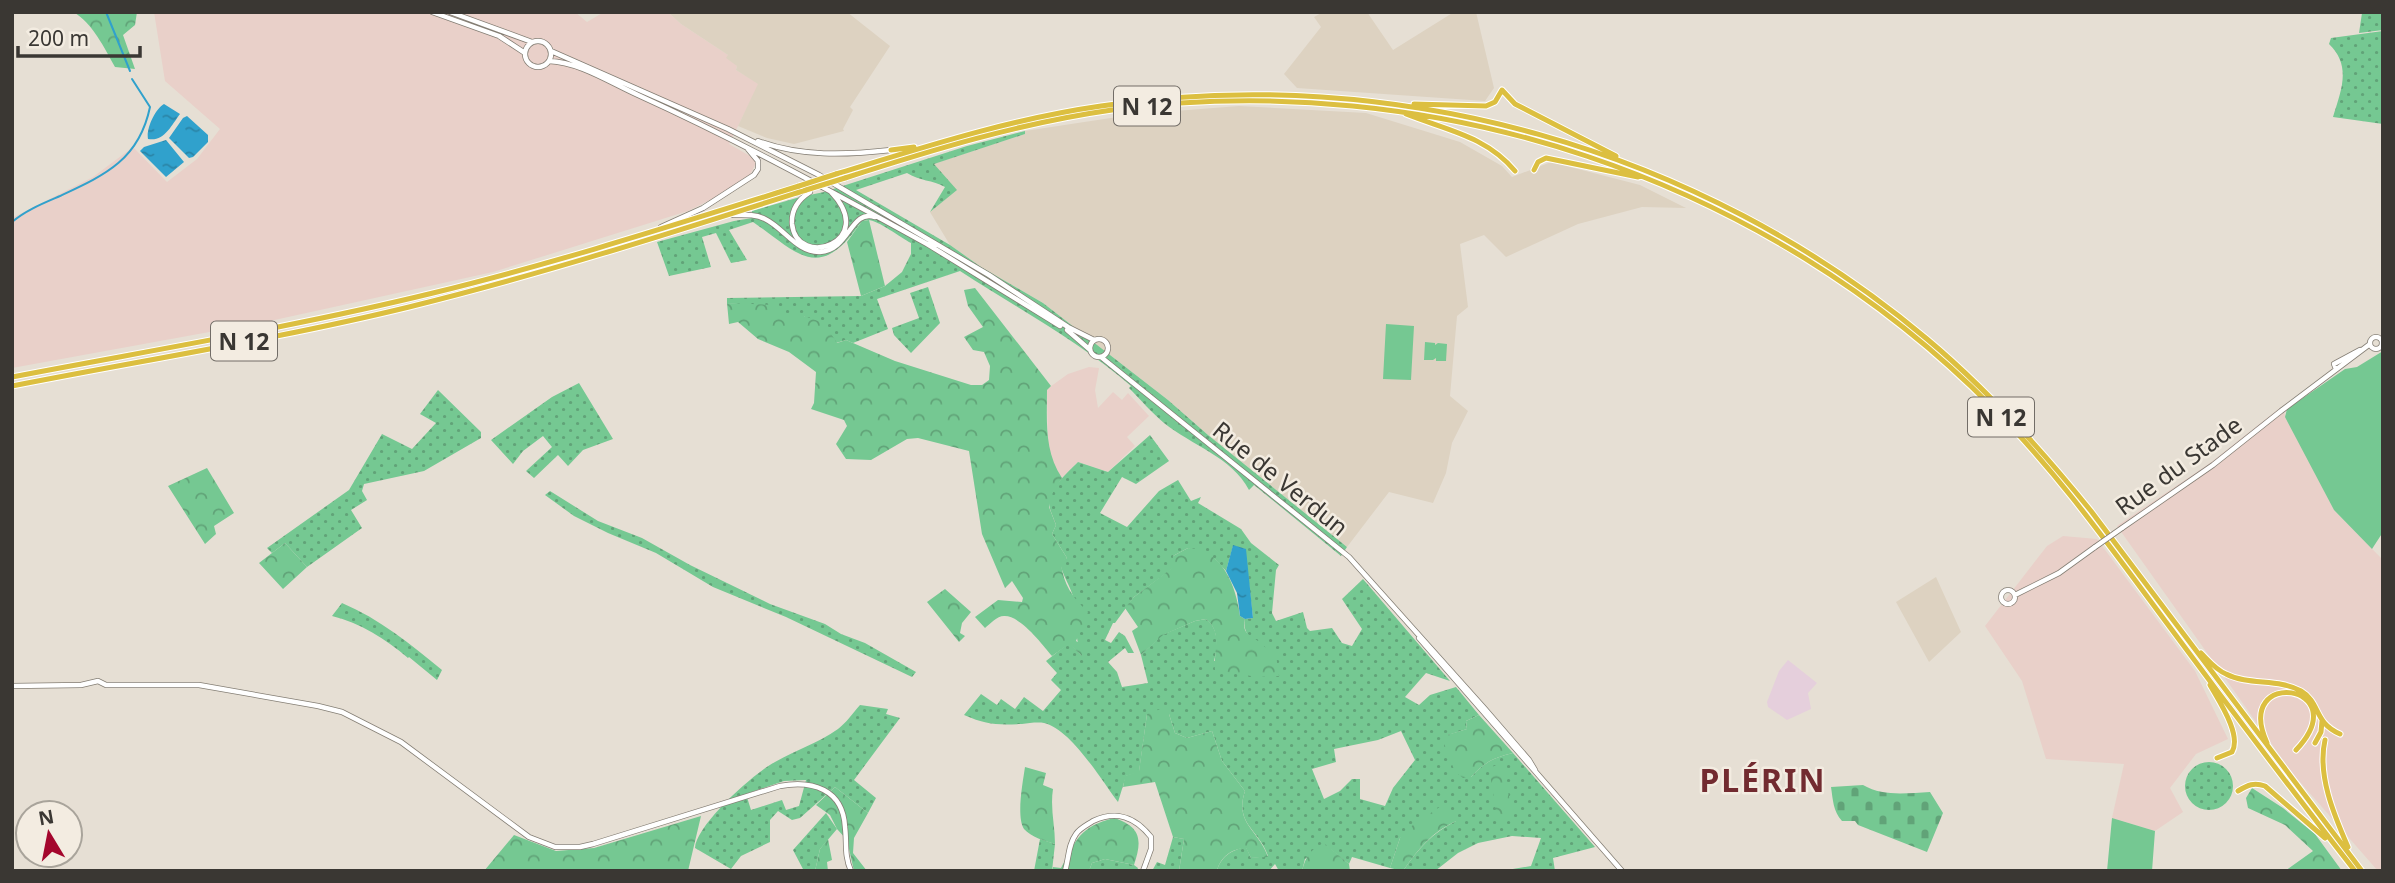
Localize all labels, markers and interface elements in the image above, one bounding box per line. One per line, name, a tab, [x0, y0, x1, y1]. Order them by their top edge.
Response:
scale bar	[18, 14, 140, 58]
text: 200 m	[28, 24, 89, 52]
road number: N 12	[1114, 86, 1180, 125]
road number: N 12	[211, 322, 277, 360]
road number: N 12	[1968, 398, 2034, 436]
street label: Rue du Stade	[2108, 408, 2248, 522]
street label: Rue de Verdun	[1206, 413, 1356, 543]
district label: PLÉRIN	[1699, 758, 1827, 801]
north arrow	[14, 799, 84, 869]
text: N	[36, 803, 56, 831]

